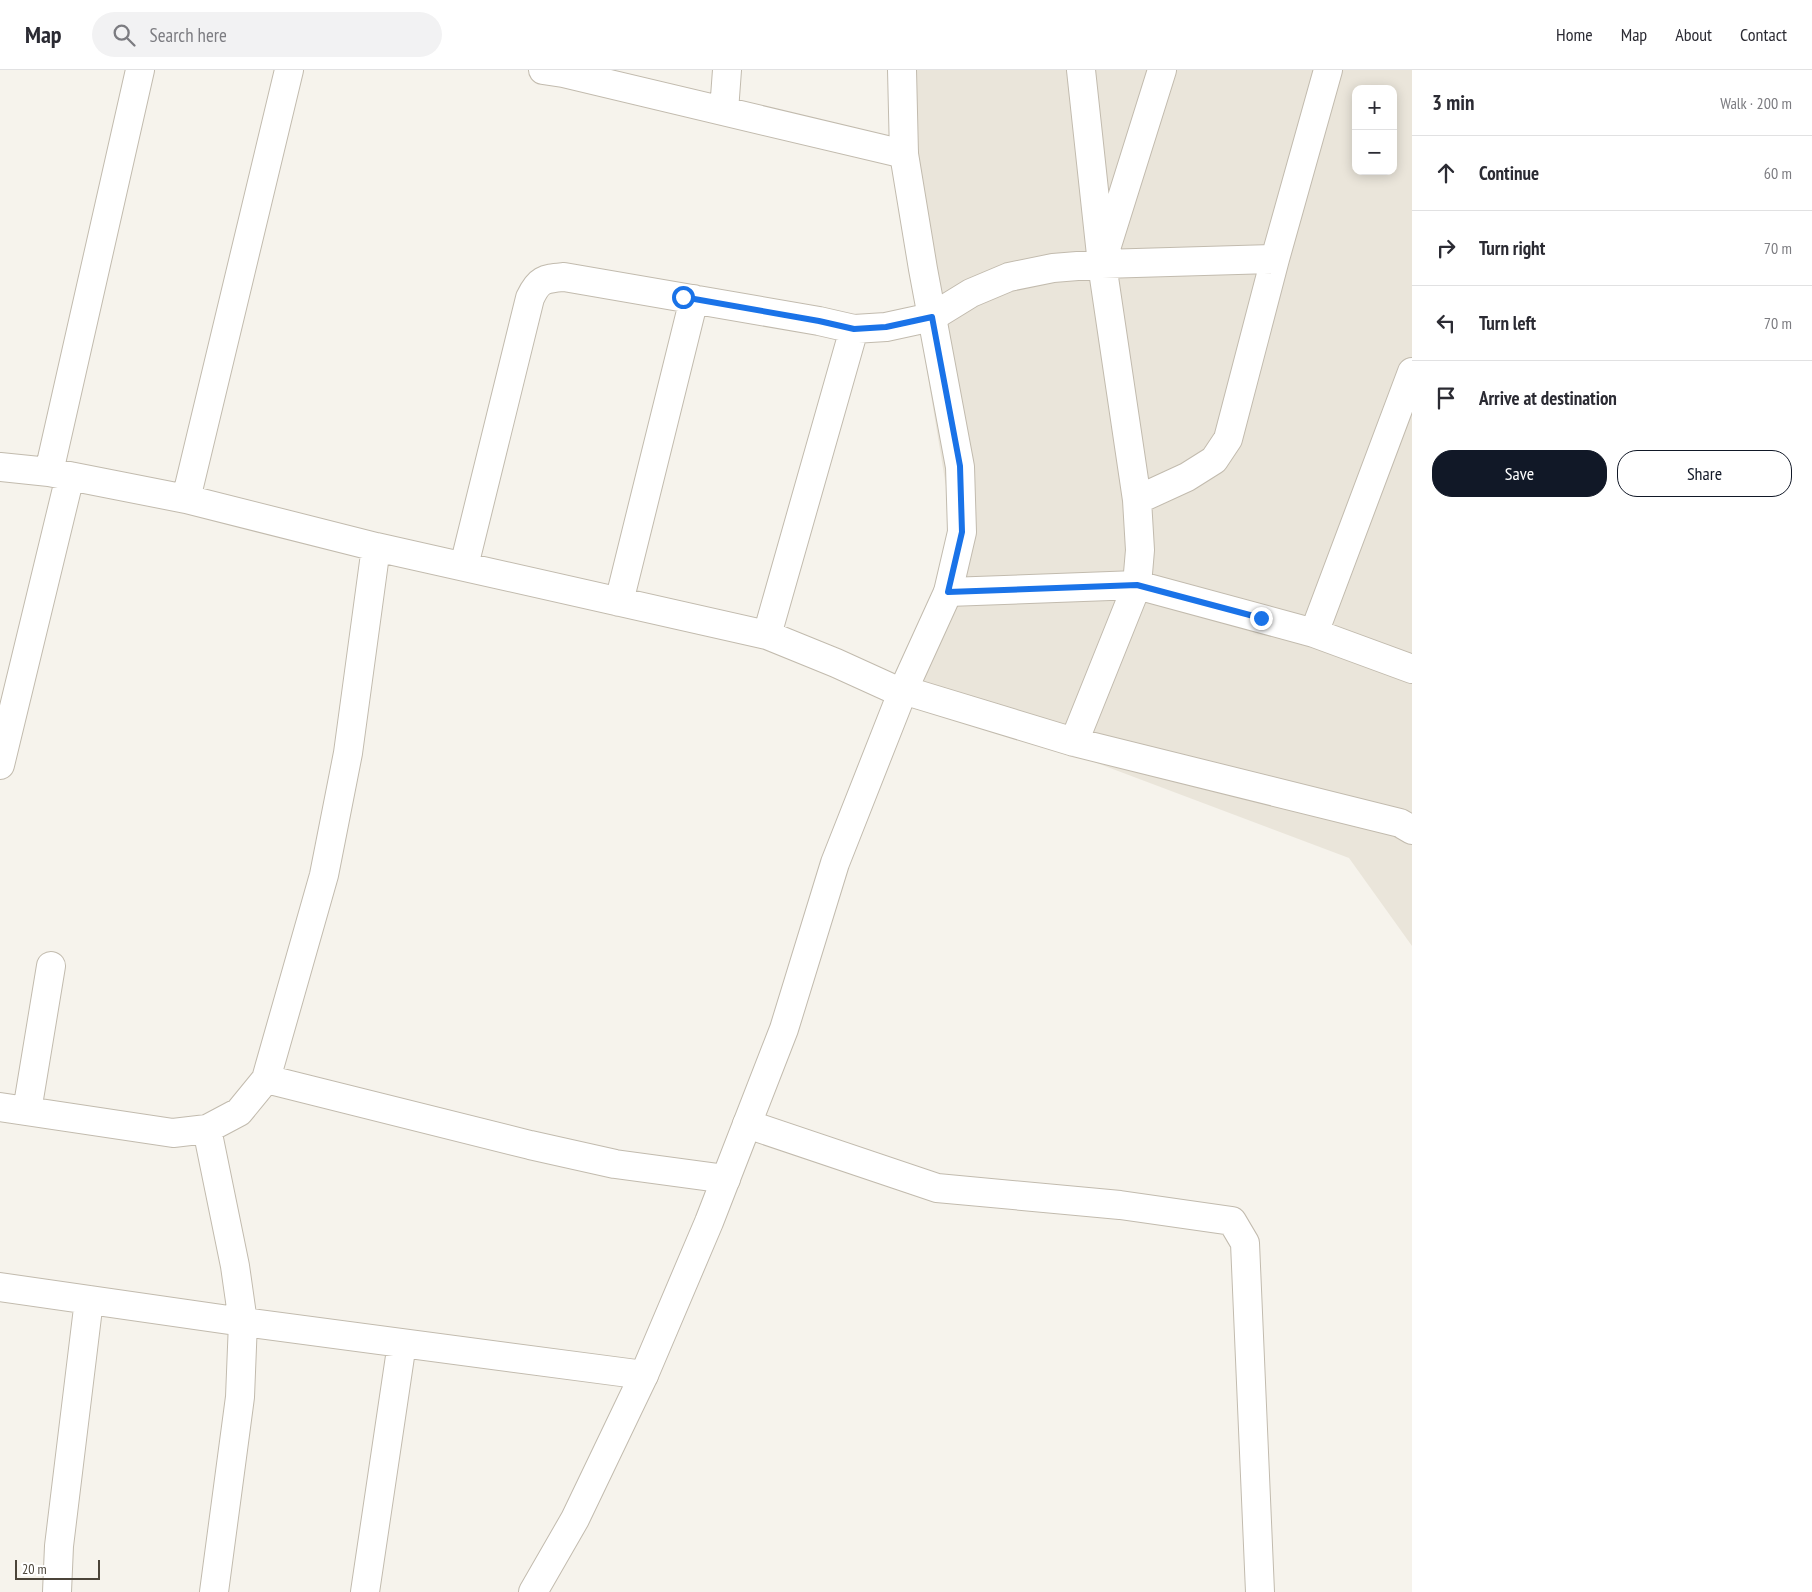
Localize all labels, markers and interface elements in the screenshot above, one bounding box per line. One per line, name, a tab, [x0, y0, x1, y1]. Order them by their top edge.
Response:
search box	[92, 12, 442, 57]
text: Map	[25, 19, 62, 50]
icon: search	[110, 21, 138, 49]
text: Search here	[150, 23, 227, 47]
text: Home	[1556, 23, 1593, 46]
text: Map	[1621, 23, 1647, 46]
text: About	[1675, 23, 1712, 46]
text: Contact	[1740, 23, 1787, 46]
map controls	[1352, 85, 1397, 175]
button: +	[1352, 85, 1397, 130]
text: 3 min	[1432, 89, 1474, 116]
text: Walk · 200 m	[1720, 93, 1792, 113]
button: −	[1352, 130, 1397, 175]
icon: ahead	[1432, 159, 1460, 187]
text: Continue	[1479, 161, 1539, 185]
text: 60 m	[1764, 163, 1792, 183]
icon: right	[1432, 234, 1460, 262]
text: Turn right	[1479, 236, 1545, 260]
text: 70 m	[1764, 238, 1792, 258]
route start	[672, 286, 695, 309]
icon: left	[1432, 309, 1460, 337]
text: Turn left	[1479, 311, 1536, 335]
text: 70 m	[1764, 313, 1792, 333]
icon: arrive	[1432, 384, 1460, 412]
text: Arrive at destination	[1479, 386, 1617, 410]
button: Save	[1432, 450, 1607, 497]
button: Share	[1617, 450, 1792, 497]
route end	[1250, 607, 1273, 630]
scale bar	[15, 1557, 100, 1580]
text: 20 m	[22, 1560, 47, 1578]

